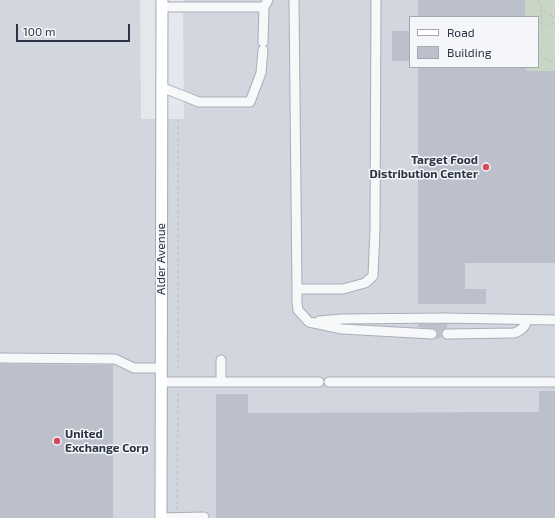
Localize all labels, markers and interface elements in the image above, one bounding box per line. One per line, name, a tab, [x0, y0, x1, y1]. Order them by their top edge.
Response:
scale bar	[18, 16, 132, 42]
legend	[409, 16, 539, 68]
text: 100 m	[23, 24, 55, 38]
text: Road	[447, 25, 475, 39]
text: Building	[447, 45, 491, 59]
place label: Target Food Distribution Center	[370, 153, 478, 181]
marker: Target Food Distribution Center	[481, 162, 491, 172]
street label: Alder Avenue	[154, 223, 168, 295]
place label: United Exchange Corp	[65, 427, 149, 455]
marker: United Exchange Corp	[52, 436, 62, 446]

